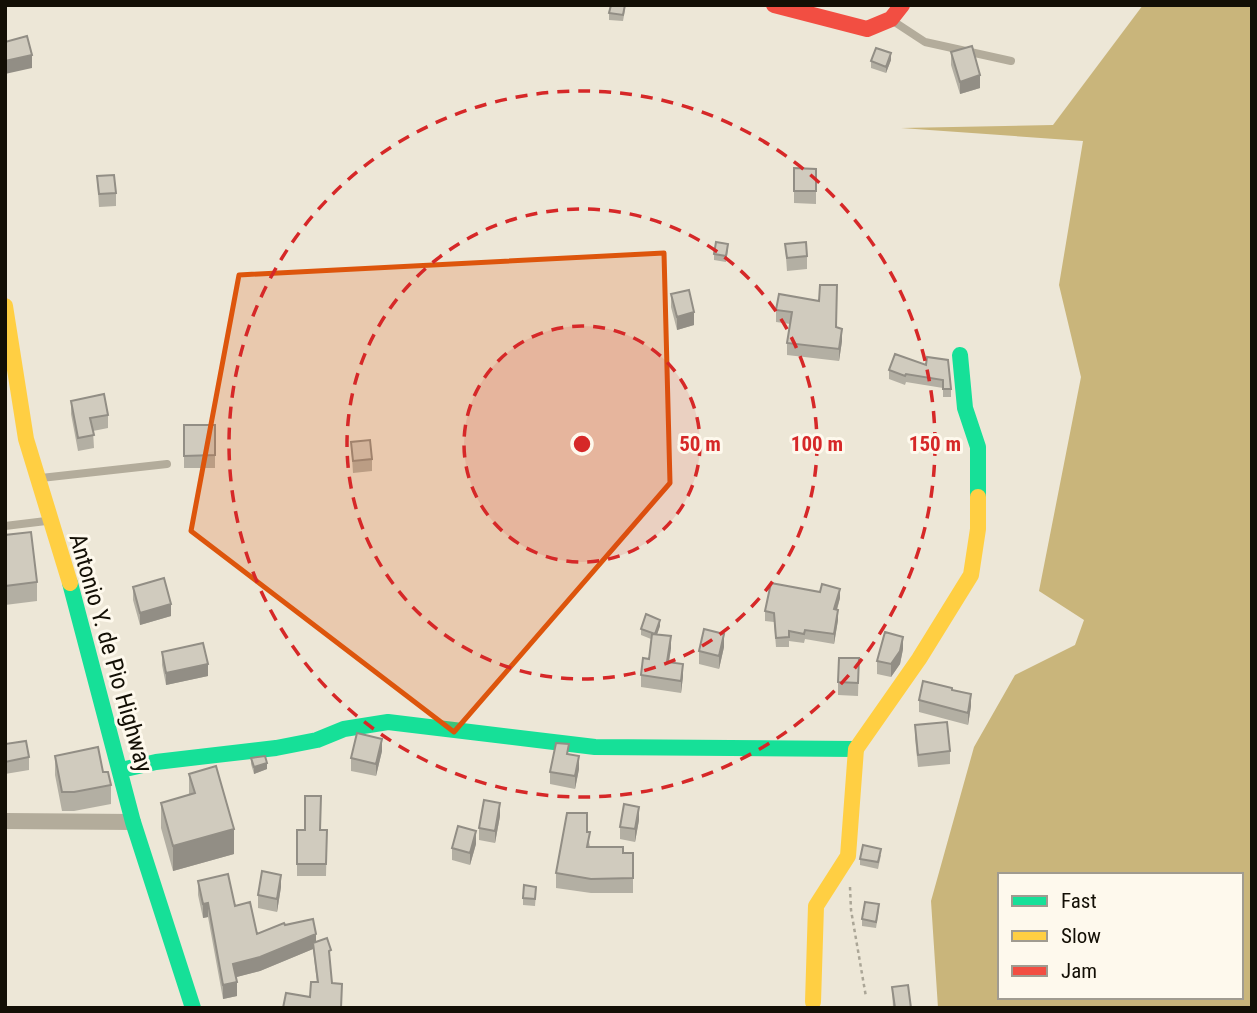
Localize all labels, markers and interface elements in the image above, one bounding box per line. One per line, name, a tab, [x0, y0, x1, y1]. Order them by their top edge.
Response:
centre of rings	[570, 432, 594, 456]
text: 50 m	[679, 432, 721, 456]
text: 100 m	[791, 432, 843, 456]
text: 150 m	[909, 432, 961, 456]
street label: Antonio Y. de Pio Highway	[64, 531, 158, 775]
legend	[998, 873, 1243, 999]
text: Fast	[1061, 889, 1097, 913]
text: Slow	[1061, 924, 1101, 948]
text: Jam	[1061, 959, 1097, 983]

